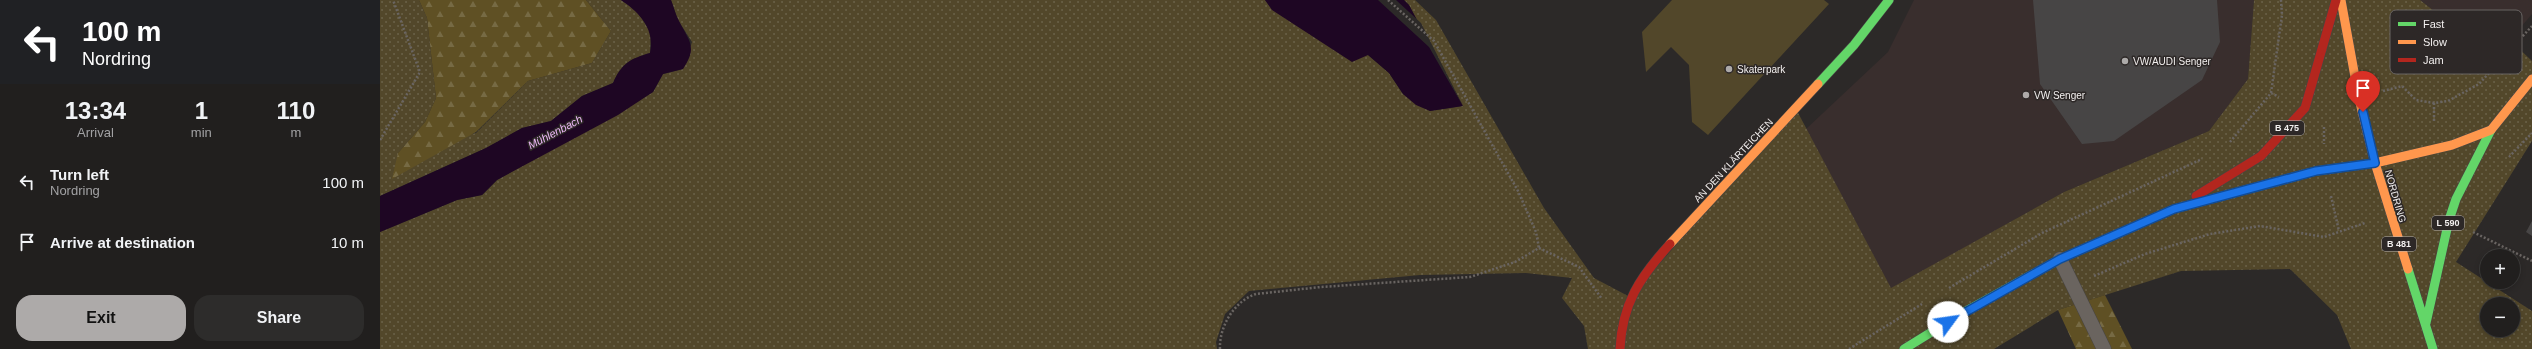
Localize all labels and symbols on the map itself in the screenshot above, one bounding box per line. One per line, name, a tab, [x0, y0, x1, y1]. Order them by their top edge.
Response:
legend	[2390, 10, 2522, 74]
text: Fast	[2423, 18, 2444, 30]
text: Slow	[2423, 36, 2447, 48]
text: Jam	[2423, 54, 2444, 66]
marker: VW/AUDI Senger	[2120, 56, 2130, 66]
place label: VW/AUDI Senger	[2133, 56, 2211, 67]
marker: Skaterpark	[1724, 64, 1734, 74]
place label: Skaterpark	[1737, 64, 1786, 75]
pin	[2346, 71, 2380, 112]
marker: VW Senger	[2021, 90, 2031, 100]
place label: VW Senger	[2034, 90, 2086, 101]
water label: Mühlenbach	[526, 113, 584, 151]
street label: AN DEN KLÄRTEICHEN	[1692, 116, 1775, 204]
road number: B 475	[2270, 121, 2304, 135]
street label: NORDRING	[2383, 168, 2408, 224]
road number: L 590	[2432, 216, 2464, 230]
road number: B 481	[2382, 237, 2416, 251]
position arrow	[1927, 301, 1969, 343]

